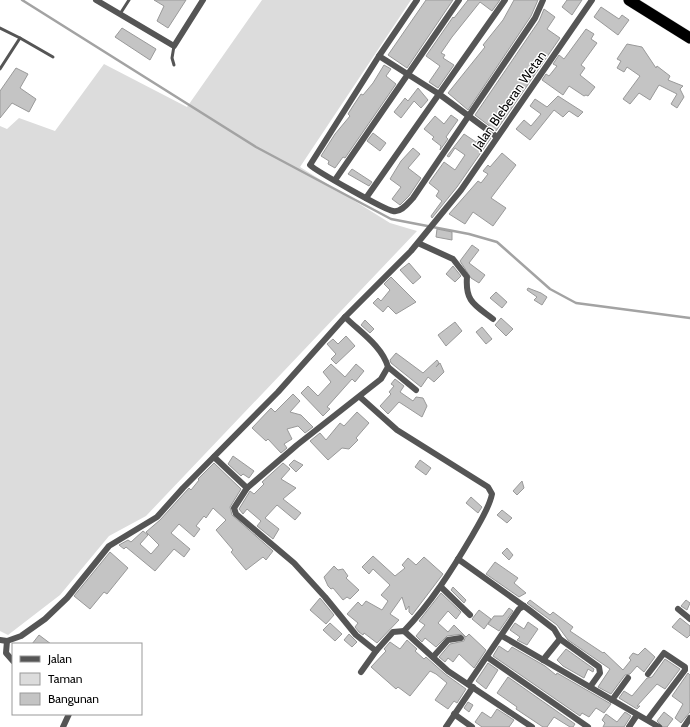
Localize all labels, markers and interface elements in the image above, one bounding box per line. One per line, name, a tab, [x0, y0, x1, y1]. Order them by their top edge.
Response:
street label: Jalan Bleberan Wetan	[468, 48, 549, 153]
legend	[12, 643, 142, 715]
text: Jalan	[47, 651, 72, 666]
text: Taman	[48, 671, 83, 686]
text: Bangunan	[48, 691, 99, 706]

